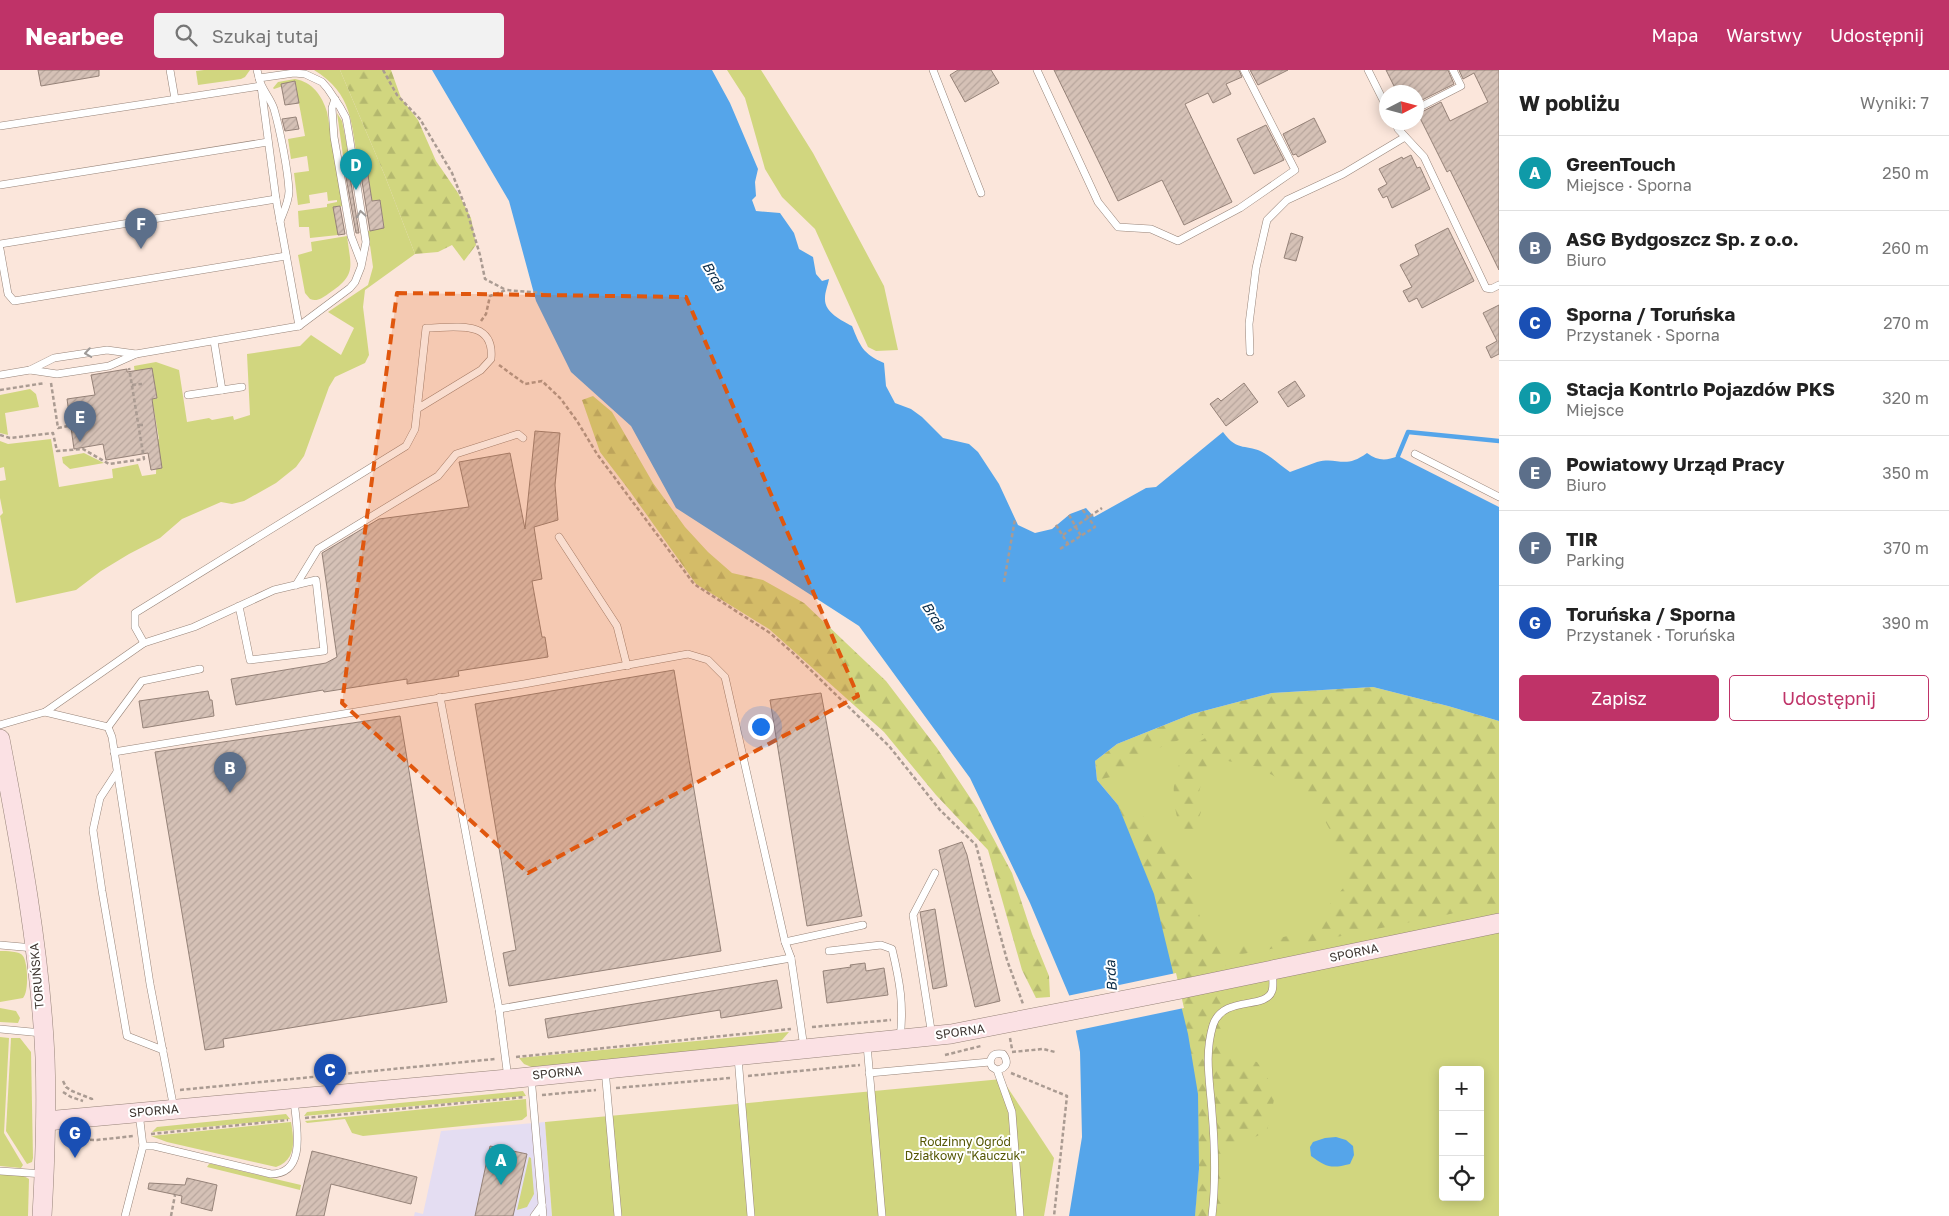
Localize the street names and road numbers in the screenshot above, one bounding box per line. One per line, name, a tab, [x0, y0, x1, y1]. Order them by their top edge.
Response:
street label: SPORNA	[1328, 940, 1380, 965]
street label: TORUŃSKA	[26, 942, 47, 1010]
street label: SPORNA	[934, 1021, 986, 1042]
street label: SPORNA	[531, 1062, 582, 1083]
street label: SPORNA	[129, 1101, 179, 1120]

